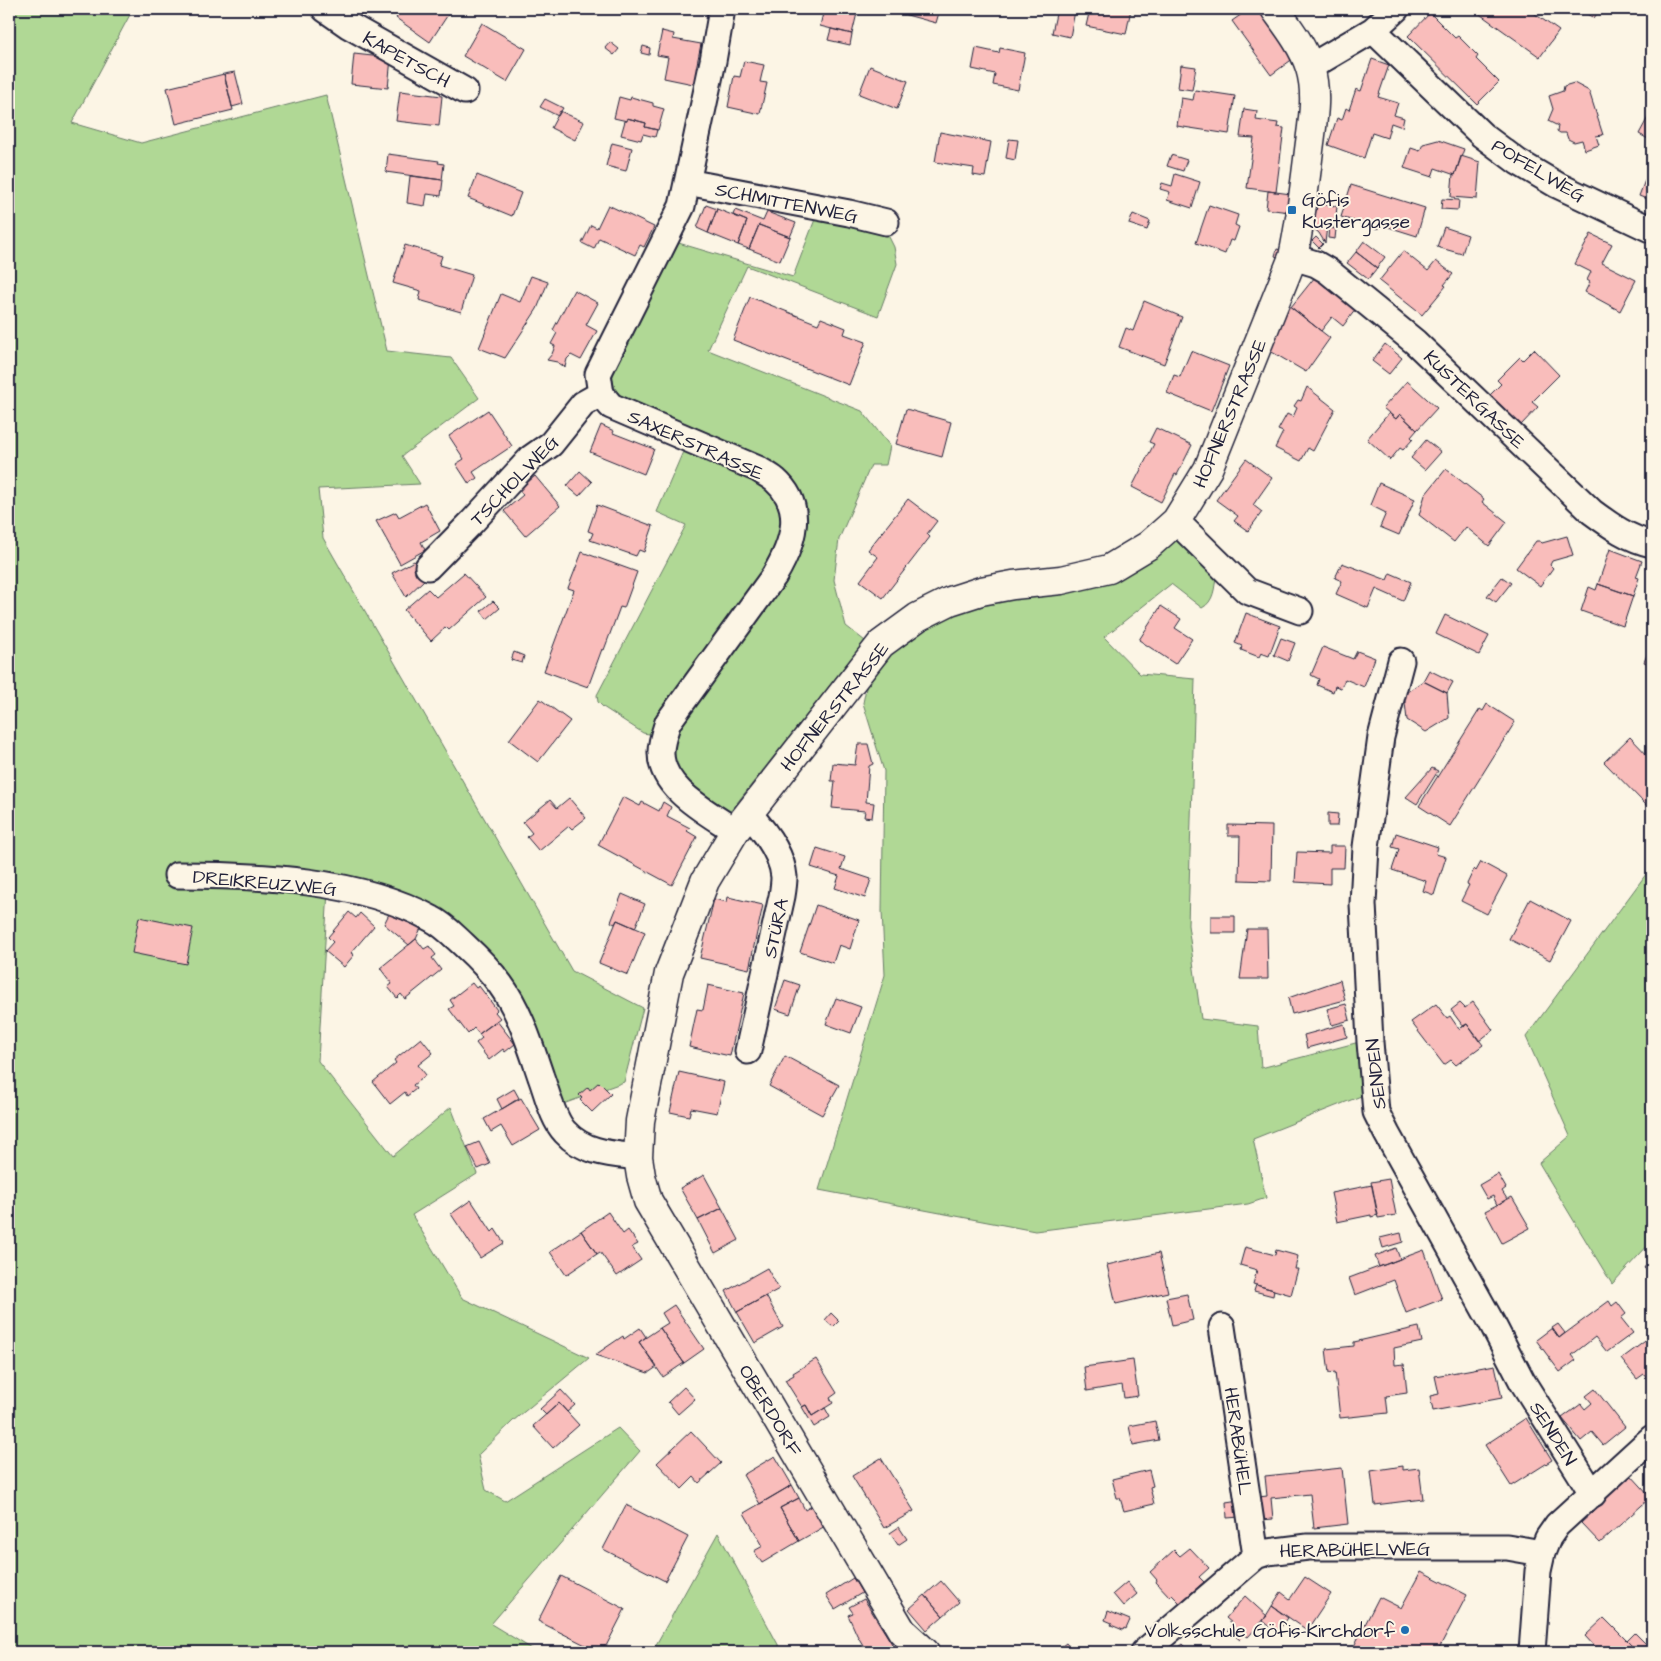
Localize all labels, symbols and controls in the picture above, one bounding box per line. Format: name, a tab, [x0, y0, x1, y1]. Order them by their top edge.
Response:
street label: KAPETSCH	[358, 25, 455, 95]
street label: POFELWEG	[1486, 133, 1590, 210]
street label: SCHMITTENWEG	[713, 176, 860, 231]
place label: Göfis Kustergasse	[1302, 187, 1410, 237]
marker: Göfis Kustergasse	[1286, 204, 1298, 216]
street label: HOFNERSTRASSE	[1187, 335, 1274, 492]
street label: KUSTERGASSE	[1417, 345, 1531, 456]
street label: SAXERSTRASSE	[623, 403, 768, 487]
street label: TSCHOLWEG	[465, 430, 565, 533]
street label: HOFNERSTRASSE	[774, 636, 896, 777]
street label: DREIKREUZWEG	[192, 864, 338, 903]
street label: STÜRA	[757, 896, 796, 961]
street label: SENDEN	[1359, 1037, 1394, 1110]
street label: OBERDORF	[732, 1360, 808, 1462]
street label: HERABÜHEL	[1217, 1386, 1258, 1497]
street label: SENDEN	[1523, 1397, 1583, 1471]
street label: HERABÜHELWEG	[1279, 1536, 1431, 1565]
place label: Volksschule Göfis-Kirchdorf	[1145, 1618, 1396, 1645]
marker: Volksschule Göfis-Kirchdorf	[1399, 1624, 1411, 1636]

